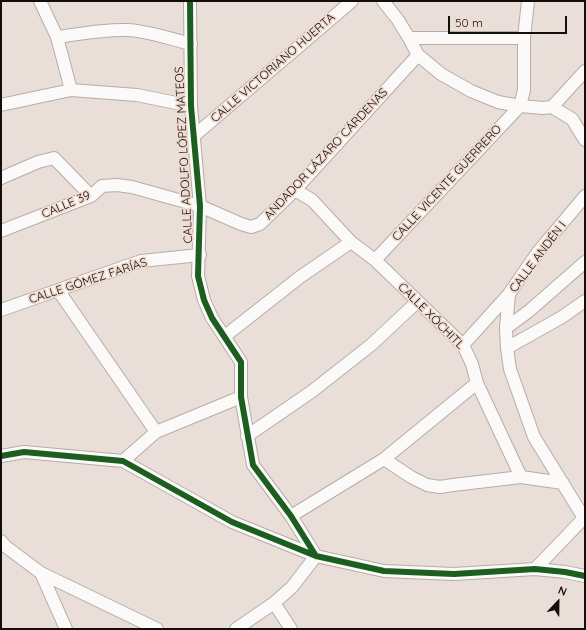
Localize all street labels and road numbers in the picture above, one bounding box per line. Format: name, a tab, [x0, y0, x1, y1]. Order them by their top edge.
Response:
street label: CALLE VICTORIANO HUERTA	[208, 10, 338, 126]
street label: CALLE ADOLFO LÓPEZ MATEOS	[172, 66, 196, 244]
street label: ANDADOR LÁZARO CÁRDENAS	[261, 85, 391, 223]
street label: CALLE VICENTE GUERRERO	[389, 122, 505, 244]
street label: CALLE 39	[40, 188, 92, 222]
street label: CALLE ANDÉN I	[507, 219, 569, 295]
street label: CALLE GÓMEZ FARÍAS	[27, 255, 149, 307]
street label: CALLE XÓCHITL	[395, 280, 467, 352]

